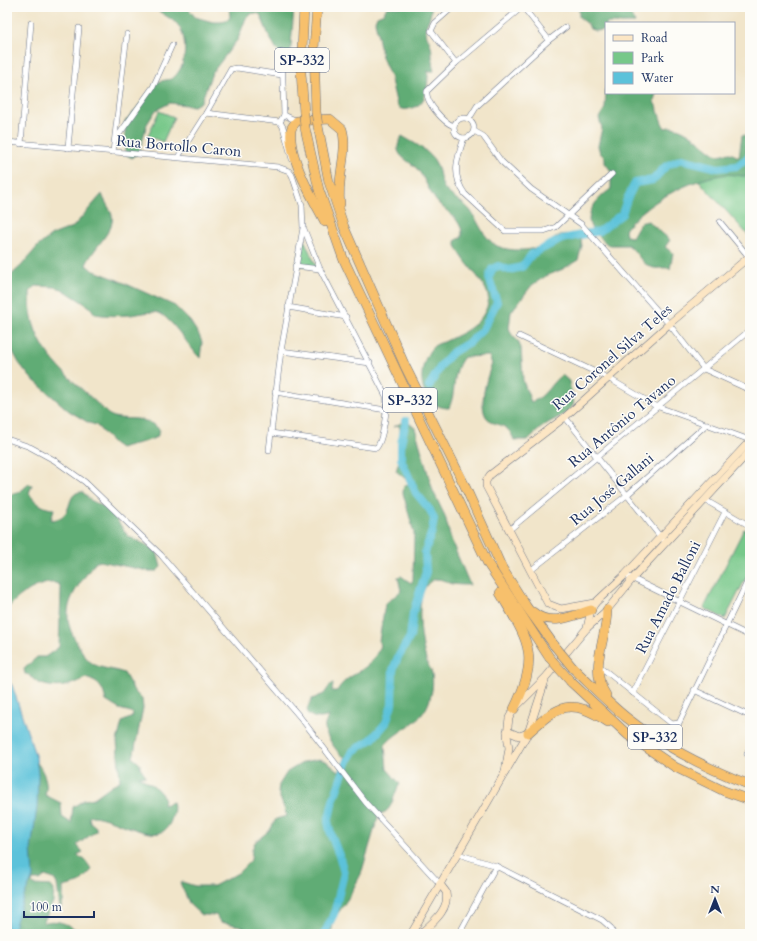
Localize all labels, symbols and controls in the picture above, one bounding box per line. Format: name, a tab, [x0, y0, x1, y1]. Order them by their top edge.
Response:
legend	[605, 22, 735, 94]
text: Road	[641, 30, 668, 46]
road number: SP-332	[275, 48, 329, 72]
text: Park	[641, 50, 665, 66]
text: Water	[640, 70, 674, 86]
street label: Rua Bortollo Caron	[116, 131, 243, 161]
street label: Rua Coronel Silva Teles	[548, 299, 676, 415]
street label: Rua Antônio Tavano	[564, 370, 680, 472]
road number: SP-332	[383, 388, 437, 412]
street label: Rua José Gallani	[566, 448, 658, 530]
street label: Rua Amado Balloni	[631, 537, 705, 657]
road number: SP-332	[628, 725, 682, 749]
north arrow	[695, 879, 735, 919]
text: N	[710, 882, 720, 897]
scale bar	[24, 893, 94, 919]
text: 100 m	[30, 899, 63, 915]

